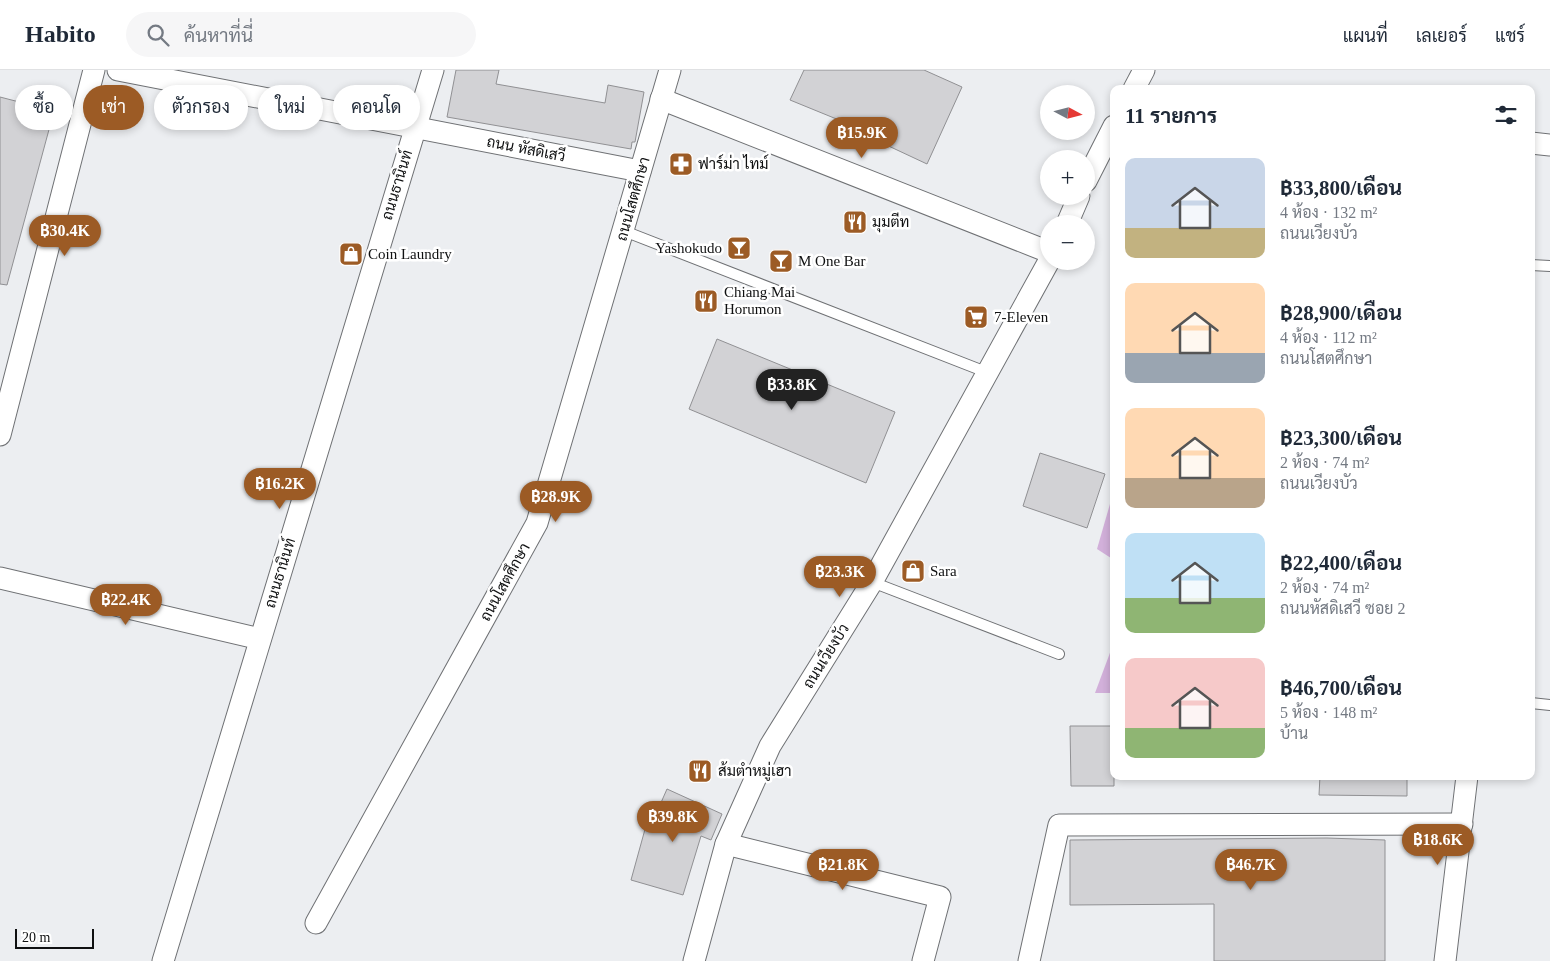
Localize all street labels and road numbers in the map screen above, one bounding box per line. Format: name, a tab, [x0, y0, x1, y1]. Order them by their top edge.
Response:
street label: ถนน หัสดิเสวี	[485, 132, 567, 164]
street label: ถนนธานินท์	[377, 148, 415, 222]
street label: ถนนโสตศึกษา	[611, 155, 653, 243]
street label: ถนนธานินท์	[260, 536, 298, 610]
street label: ถนนโสตศึกษา	[475, 539, 533, 624]
street label: ถนนเวียงบัว	[798, 620, 852, 691]

